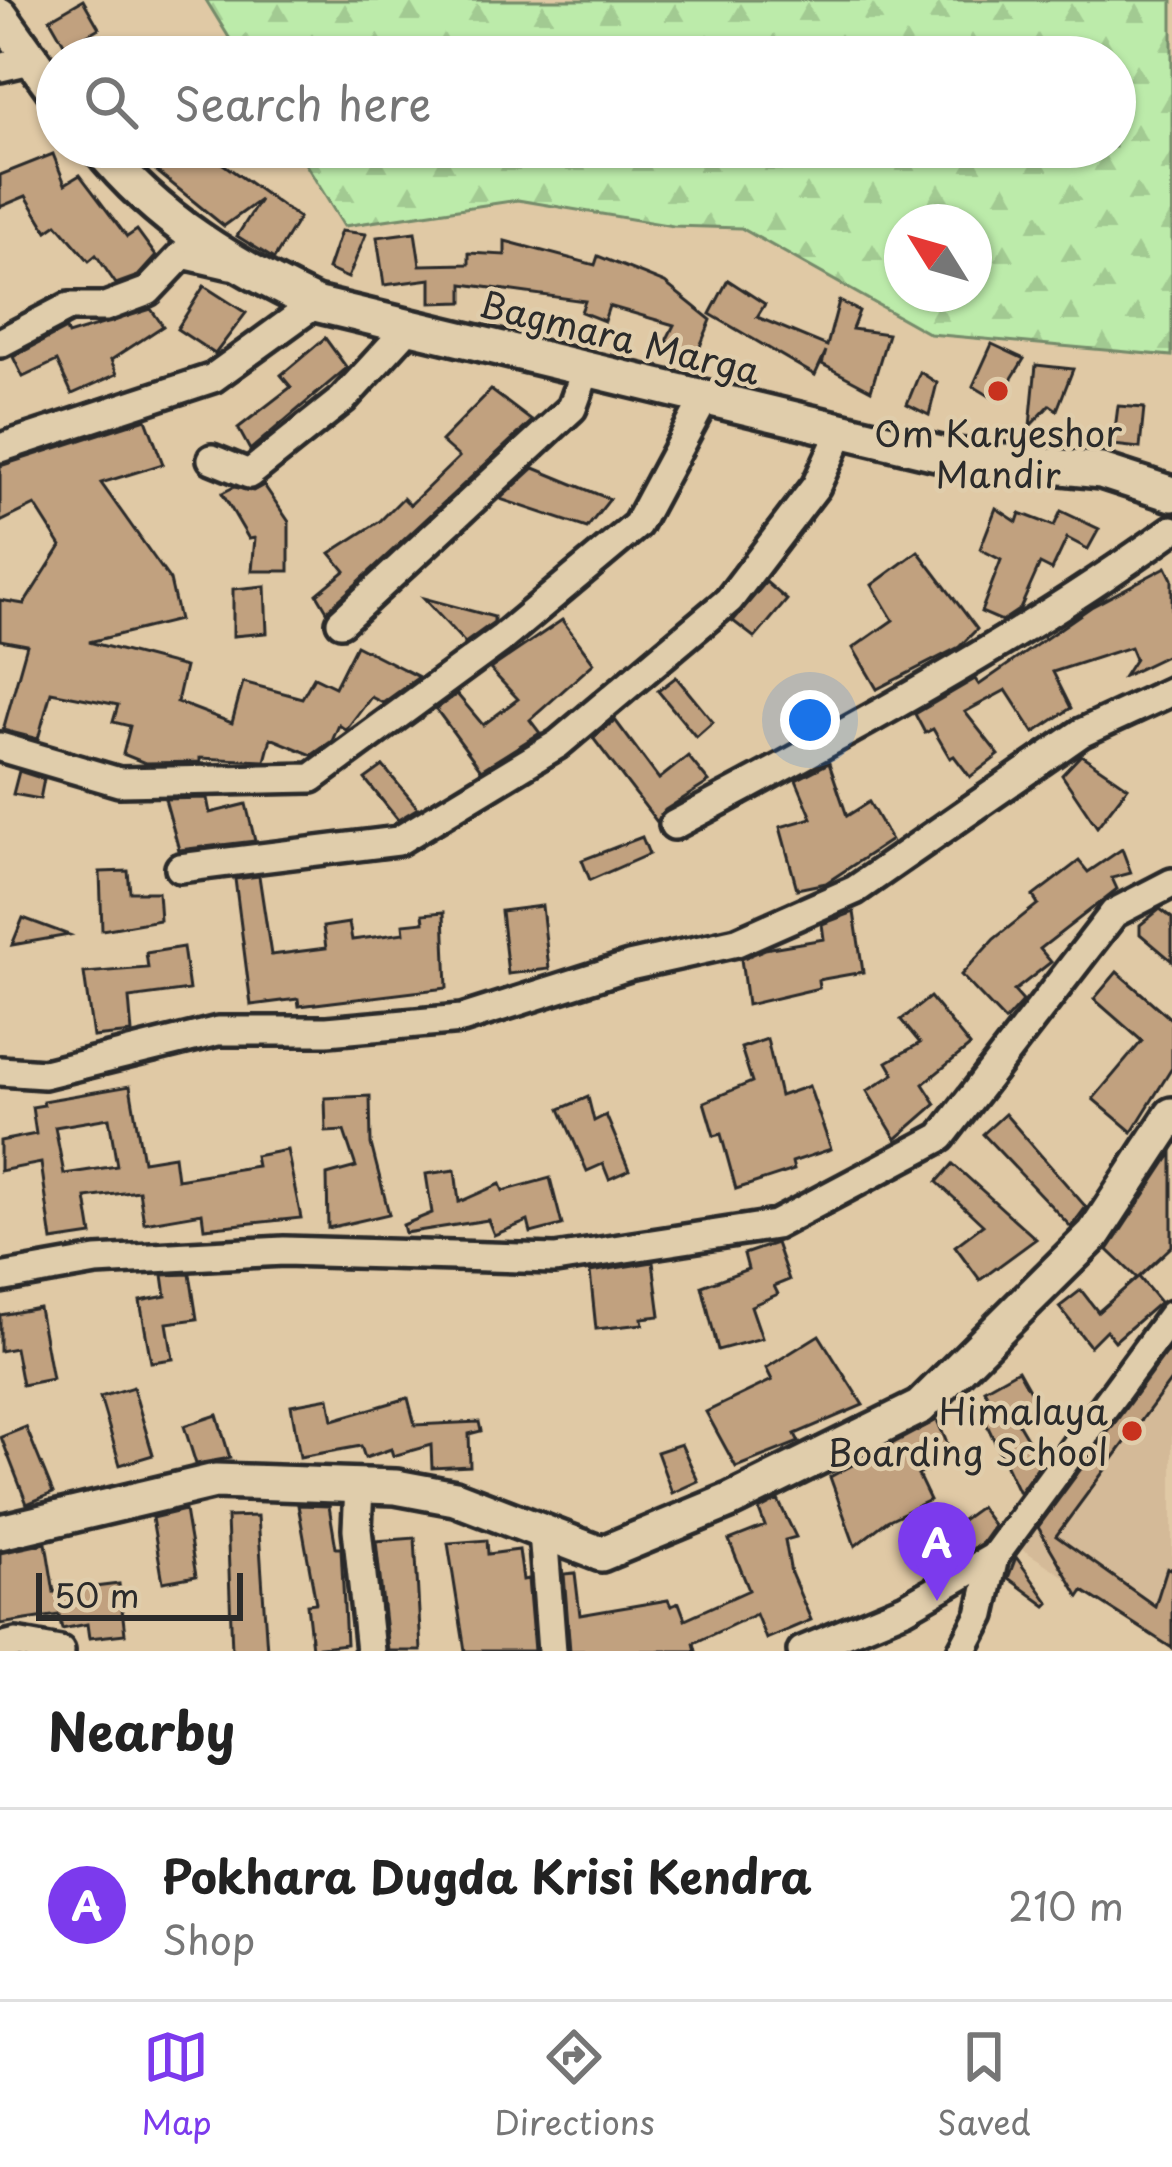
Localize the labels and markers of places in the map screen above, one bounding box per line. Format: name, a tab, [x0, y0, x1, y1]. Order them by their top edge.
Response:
marker: Om Karyeshor Mandir	[985, 378, 1011, 404]
place label: Om Karyeshor Mandir	[874, 405, 1122, 500]
place label: Himalaya Boarding School	[827, 1383, 1108, 1478]
marker: Himalaya Boarding School	[1119, 1418, 1145, 1444]
pin: A	[898, 1502, 976, 1601]

